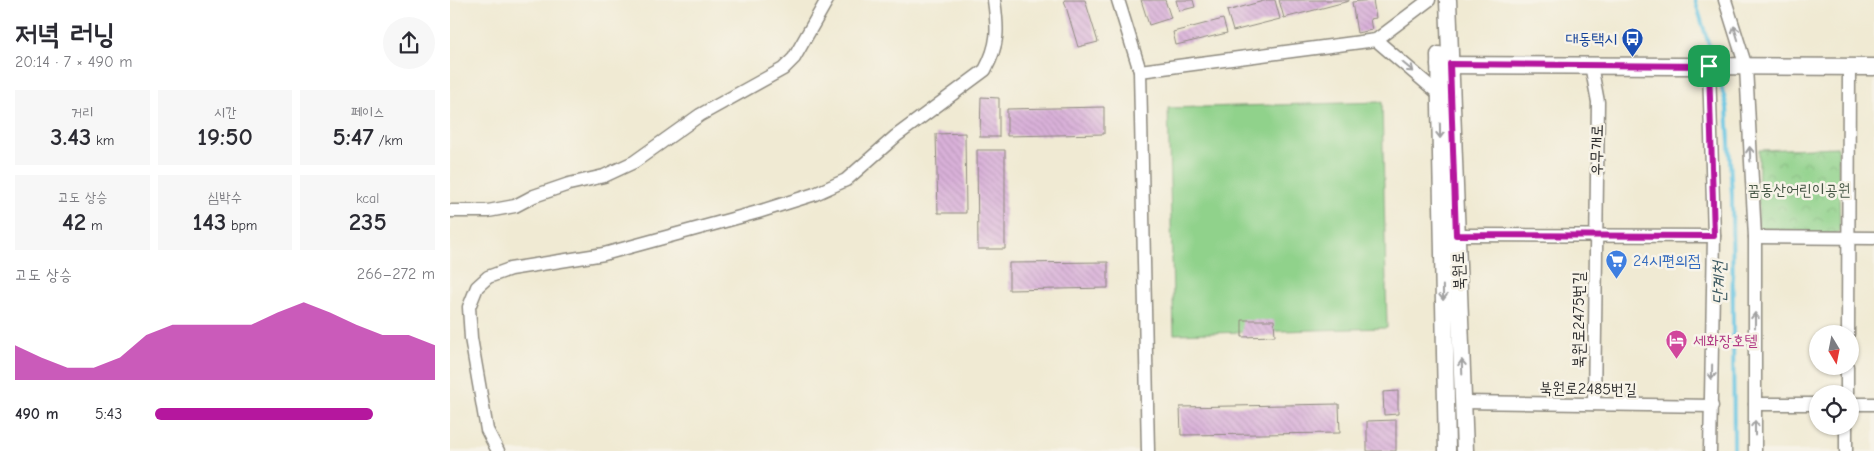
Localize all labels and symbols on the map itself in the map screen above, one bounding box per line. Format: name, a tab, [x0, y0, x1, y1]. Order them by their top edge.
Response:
bus stop icon: 대동택시	[1621, 26, 1645, 57]
one-way arrow	[1730, 26, 1740, 42]
place label: 대동택시	[1566, 30, 1617, 48]
pin	[1688, 45, 1730, 87]
one-way arrow	[1401, 62, 1414, 73]
one-way arrow	[1435, 122, 1445, 139]
street label: 우무개로	[1588, 124, 1606, 176]
one-way arrow	[1746, 146, 1755, 162]
park label: 꿈동산어린이공원	[1748, 181, 1851, 199]
supermarket icon: 24시편의점	[1605, 248, 1629, 279]
street label: 북원로	[1449, 251, 1469, 291]
place label: 24시편의점	[1633, 252, 1701, 270]
water label: 단계천	[1709, 260, 1730, 305]
street label: 북원로2475번길	[1570, 272, 1588, 368]
one-way arrow	[1438, 285, 1448, 301]
one-way arrow	[1750, 313, 1760, 329]
north arrow	[1809, 325, 1859, 375]
hotel icon: 세화장호텔	[1665, 328, 1689, 359]
place label: 세화장호텔	[1693, 332, 1758, 350]
one-way arrow	[1457, 360, 1466, 376]
one-way arrow	[1707, 364, 1717, 380]
street label: 북원로2485번길	[1539, 379, 1637, 399]
one-way arrow	[1750, 420, 1760, 436]

